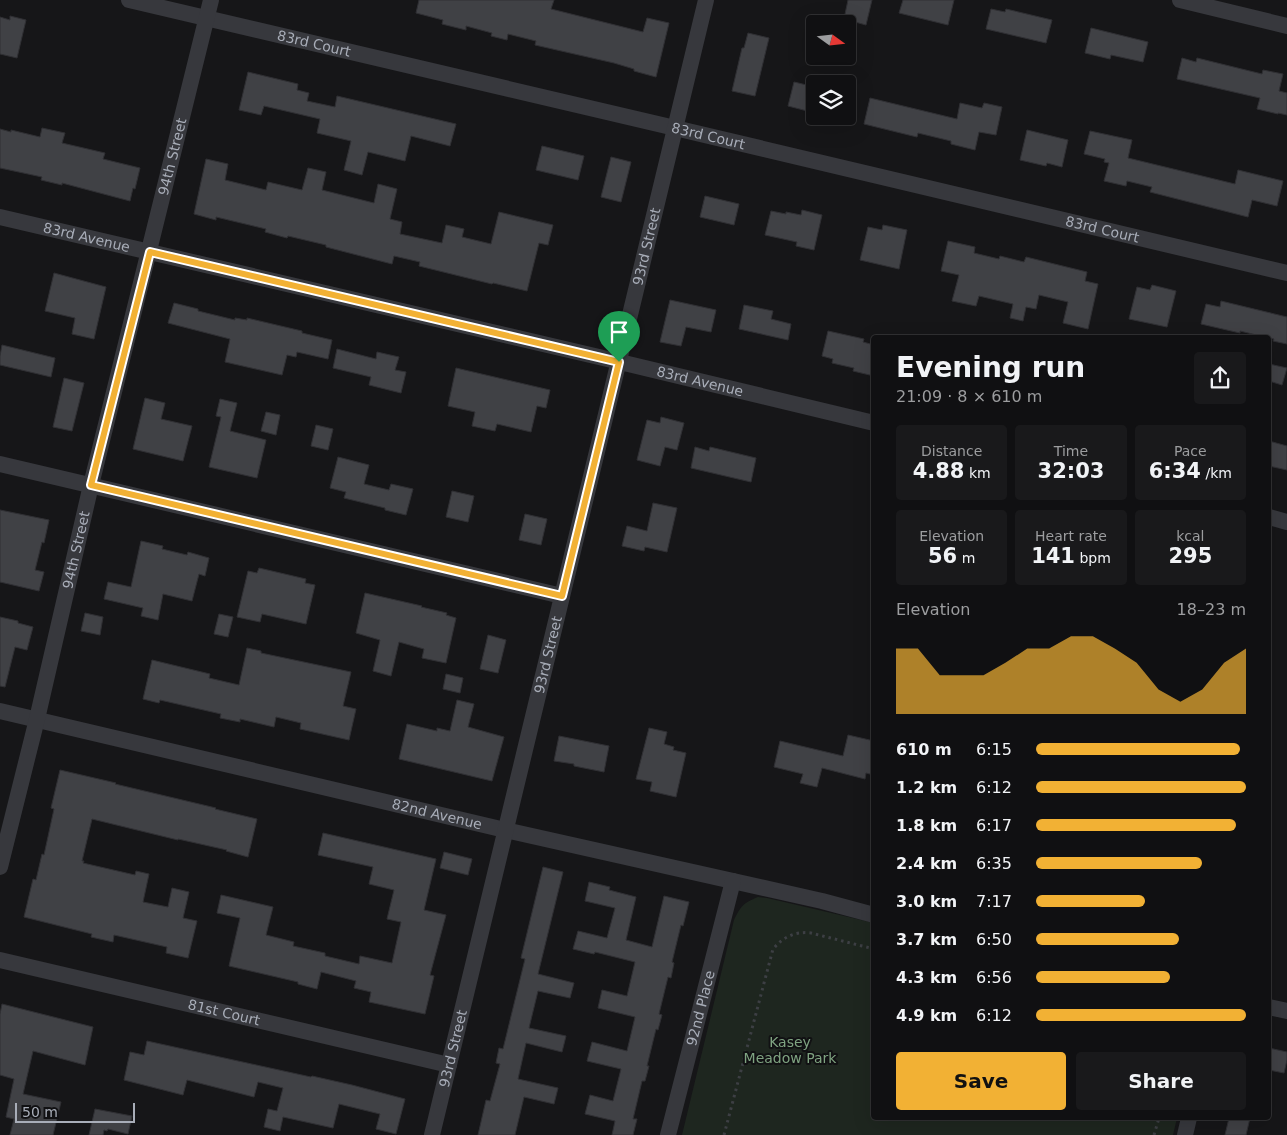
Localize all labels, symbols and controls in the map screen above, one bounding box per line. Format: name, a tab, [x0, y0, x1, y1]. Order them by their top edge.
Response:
north arrow	[806, 15, 856, 65]
map controls	[806, 15, 856, 125]
street label: 83rd Court	[276, 27, 353, 60]
button: layers	[806, 75, 856, 125]
street label: 94th Street	[155, 116, 190, 197]
street label: 83rd Court	[670, 119, 747, 152]
street label: 93rd Street	[629, 206, 664, 287]
street label: 83rd Court	[1064, 213, 1141, 246]
street label: 83rd Avenue	[42, 219, 132, 255]
pin	[598, 311, 640, 362]
icon: arrive	[605, 318, 633, 346]
text: Evening run	[896, 351, 1085, 384]
button: share	[1194, 352, 1246, 404]
street label: 83rd Avenue	[655, 363, 745, 399]
text: 21:09 · 8 × 610 m	[896, 387, 1042, 406]
text: Distance	[921, 443, 982, 459]
text: Time	[1054, 443, 1088, 459]
text: Pace	[1174, 443, 1207, 459]
text: 4.88	[913, 459, 964, 483]
text: 32:03	[1038, 459, 1104, 483]
text: 6:34	[1149, 459, 1201, 483]
text: km	[964, 465, 991, 481]
text: /km	[1201, 465, 1232, 481]
street label: 94th Street	[59, 509, 93, 590]
text: Elevation	[919, 528, 984, 544]
text: Heart rate	[1035, 528, 1107, 544]
text: kcal	[1176, 528, 1204, 544]
text: 56	[928, 544, 957, 568]
text: 141	[1031, 544, 1075, 568]
text: 295	[1168, 544, 1212, 568]
text: m	[957, 550, 975, 566]
text: bpm	[1075, 550, 1111, 566]
text: Elevation	[896, 600, 970, 619]
text: 18–23 m	[1177, 600, 1246, 619]
street label: 93rd Street	[531, 614, 565, 695]
text: 610 m	[896, 740, 952, 759]
text: 6:15	[976, 740, 1012, 759]
text: 1.2 km	[896, 778, 957, 797]
text: 6:12	[976, 778, 1012, 797]
street label: 82nd Avenue	[390, 796, 484, 832]
text: 1.8 km	[896, 816, 957, 835]
text: 6:17	[976, 816, 1012, 835]
text: 2.4 km	[896, 854, 957, 873]
text: 6:35	[976, 854, 1012, 873]
text: 3.0 km	[896, 892, 957, 911]
text: 7:17	[976, 892, 1012, 911]
text: 3.7 km	[896, 930, 957, 949]
text: 6:50	[976, 930, 1012, 949]
text: 4.3 km	[896, 968, 957, 987]
text: 6:56	[976, 968, 1012, 987]
street label: 92nd Place	[683, 969, 718, 1048]
street label: 81st Court	[186, 996, 262, 1029]
text: 4.9 km	[896, 1006, 957, 1025]
text: 6:12	[976, 1006, 1012, 1025]
street label: 93rd Street	[436, 1008, 470, 1089]
park label: Kasey Meadow Park	[744, 1034, 837, 1066]
button: Save	[896, 1052, 1066, 1110]
button: Share	[1076, 1052, 1246, 1110]
scale bar	[15, 1100, 135, 1123]
text: 50 m	[22, 1104, 58, 1120]

